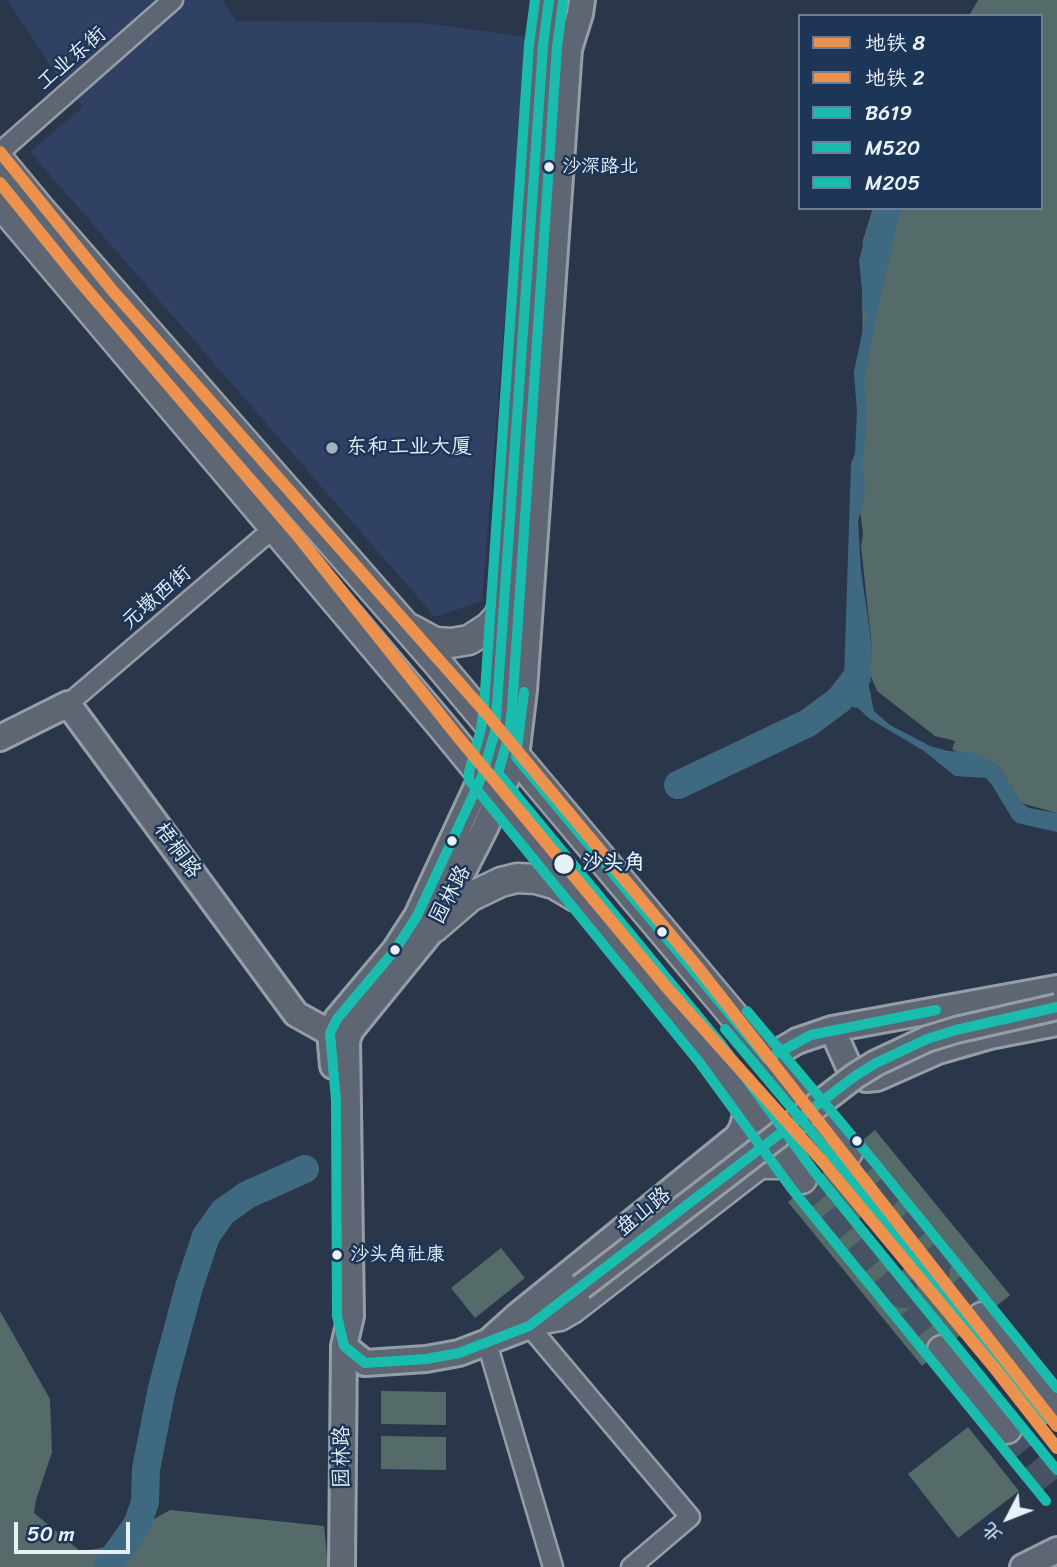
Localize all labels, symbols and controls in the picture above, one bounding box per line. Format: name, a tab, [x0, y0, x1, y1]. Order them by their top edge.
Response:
legend	[798, 14, 1043, 210]
street label: 工业东街	[32, 22, 112, 96]
text: 地铁 8	[865, 24, 925, 62]
text: 地铁 2	[865, 59, 925, 97]
text: B619	[865, 94, 912, 132]
text: M520	[865, 129, 920, 167]
place label: 沙深路北	[562, 156, 638, 178]
marker: 沙深路北	[542, 160, 556, 174]
text: M205	[865, 164, 920, 202]
place label: 东和工业大厦	[346, 435, 472, 461]
marker: 东和工业大厦	[324, 440, 340, 456]
street label: 元墩西街	[117, 561, 197, 635]
street label: 梧桐路	[148, 818, 206, 884]
unlabelled marker	[445, 834, 459, 848]
place label: 沙头角	[582, 851, 645, 877]
marker: 沙头角	[552, 852, 576, 876]
street label: 园林路	[425, 861, 477, 929]
unlabelled marker	[655, 925, 669, 939]
unlabelled marker	[388, 943, 402, 957]
unlabelled marker	[850, 1134, 864, 1148]
street label: 盘山路	[612, 1182, 676, 1242]
place label: 沙头角社康	[350, 1244, 445, 1266]
marker: 沙头角社康	[330, 1248, 344, 1262]
street label: 园林路	[330, 1426, 356, 1488]
north arrow	[973, 1483, 1043, 1553]
scale bar	[18, 1508, 133, 1552]
text: 北	[973, 1514, 1011, 1550]
text: 50 m	[27, 1515, 75, 1553]

